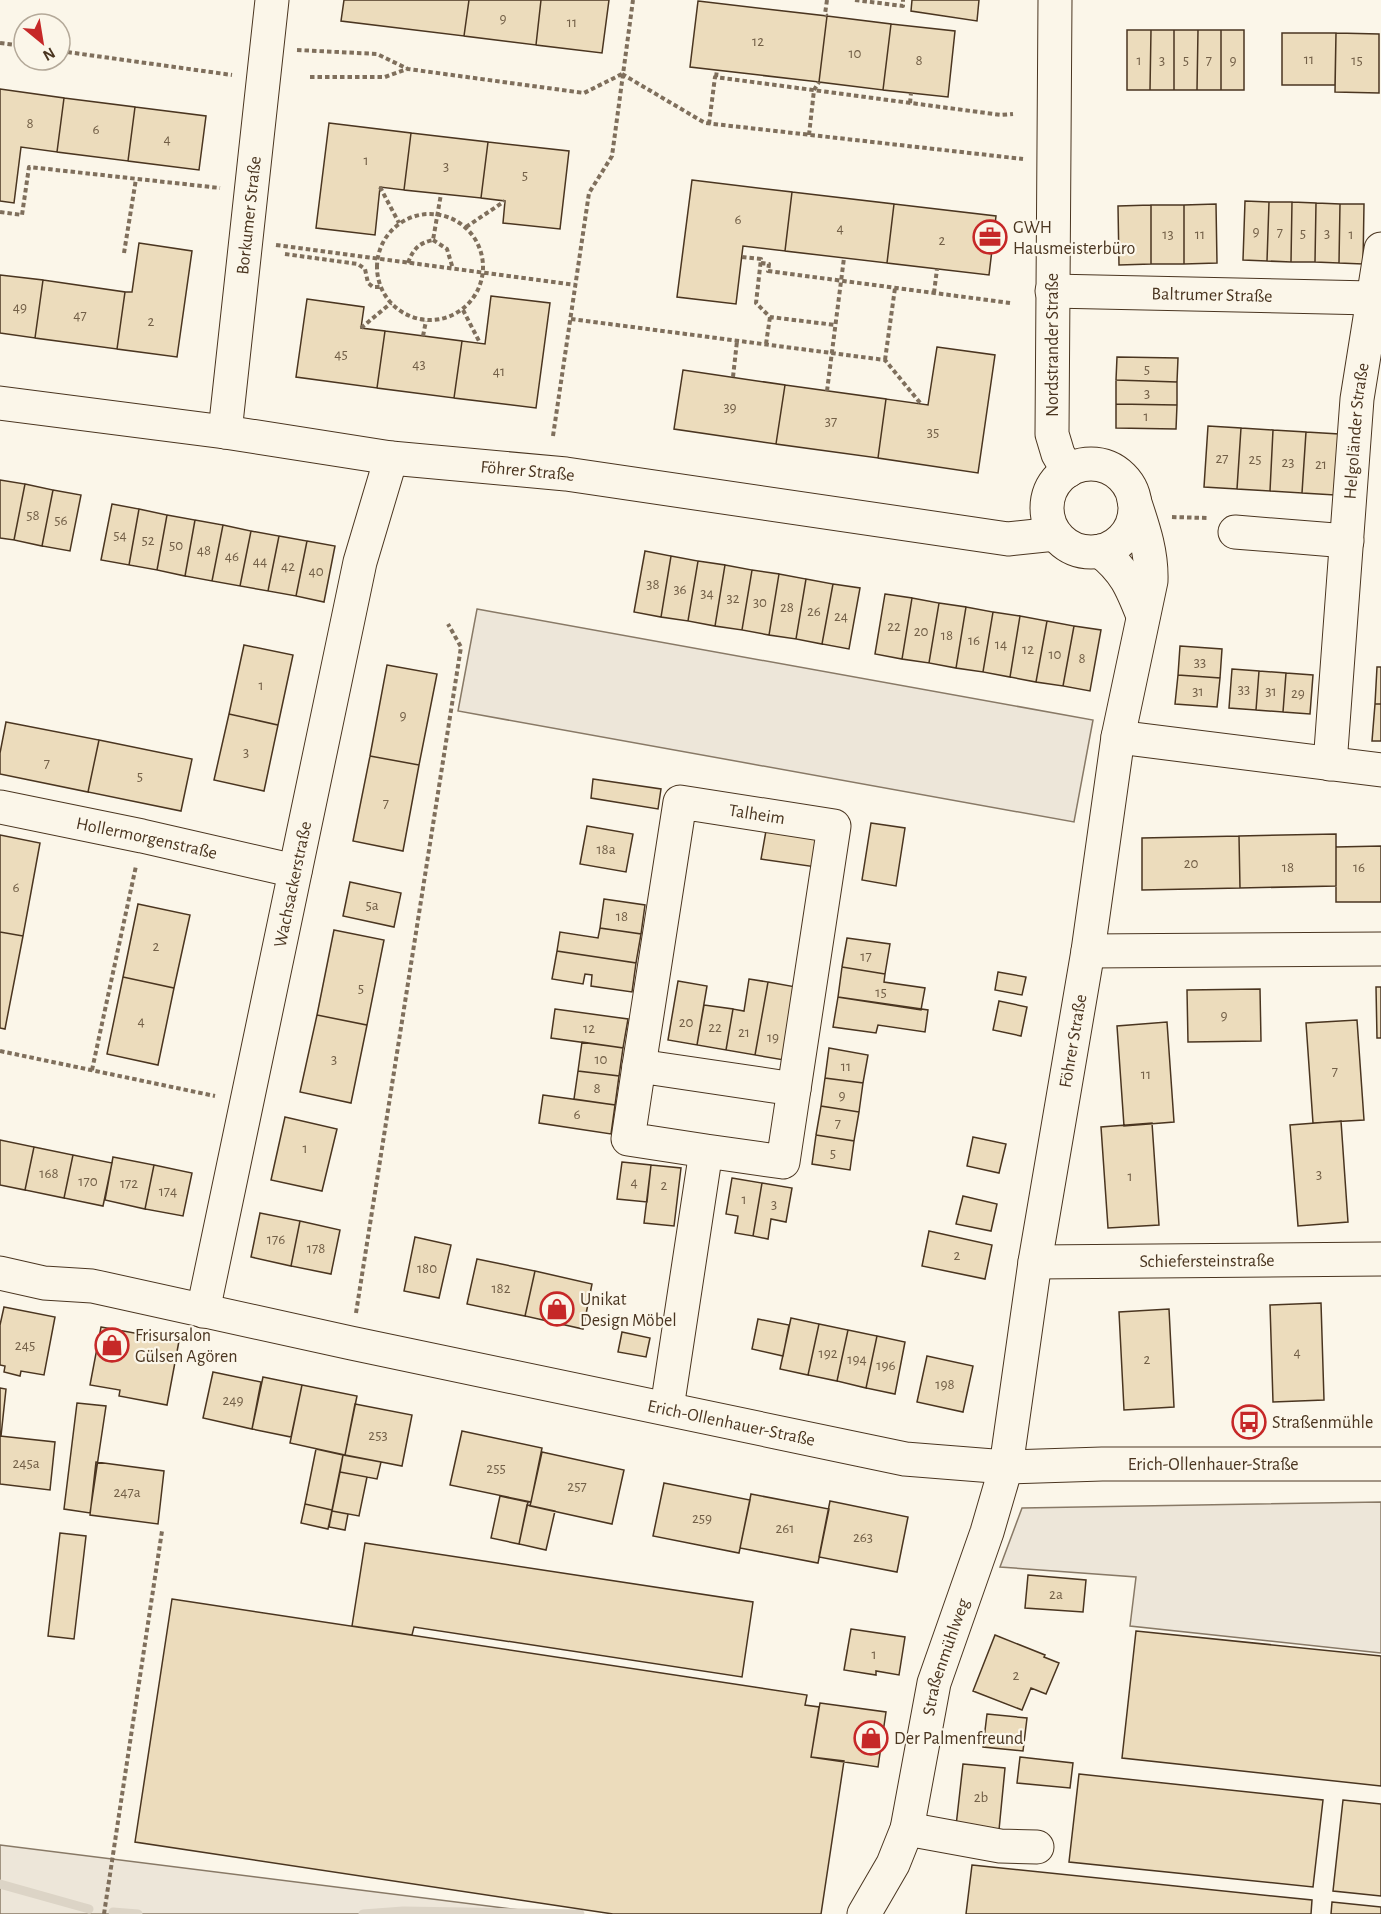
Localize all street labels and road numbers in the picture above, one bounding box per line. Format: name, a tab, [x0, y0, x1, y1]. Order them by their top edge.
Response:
street label: Borkumer Straße	[234, 155, 265, 276]
street label: Nordstrander Straße	[1044, 273, 1062, 417]
street label: Baltrumer Straße	[1151, 285, 1273, 306]
street label: Helgoländer Straße	[1342, 362, 1373, 500]
street label: Föhrer Straße	[480, 458, 576, 485]
street label: Talheim	[727, 802, 786, 828]
street label: Hollermorgenstraße	[75, 815, 219, 863]
street label: Wachsackerstraße	[271, 820, 315, 949]
street label: Föhrer Straße	[1057, 993, 1090, 1089]
street label: Schiefersteinstraße	[1139, 1252, 1275, 1271]
street label: Erich-Ollenhauer-Straße	[646, 1397, 817, 1450]
street label: Erich-Ollenhauer-Straße	[1128, 1456, 1299, 1474]
street label: Straßenmühlweg	[920, 1596, 973, 1717]

